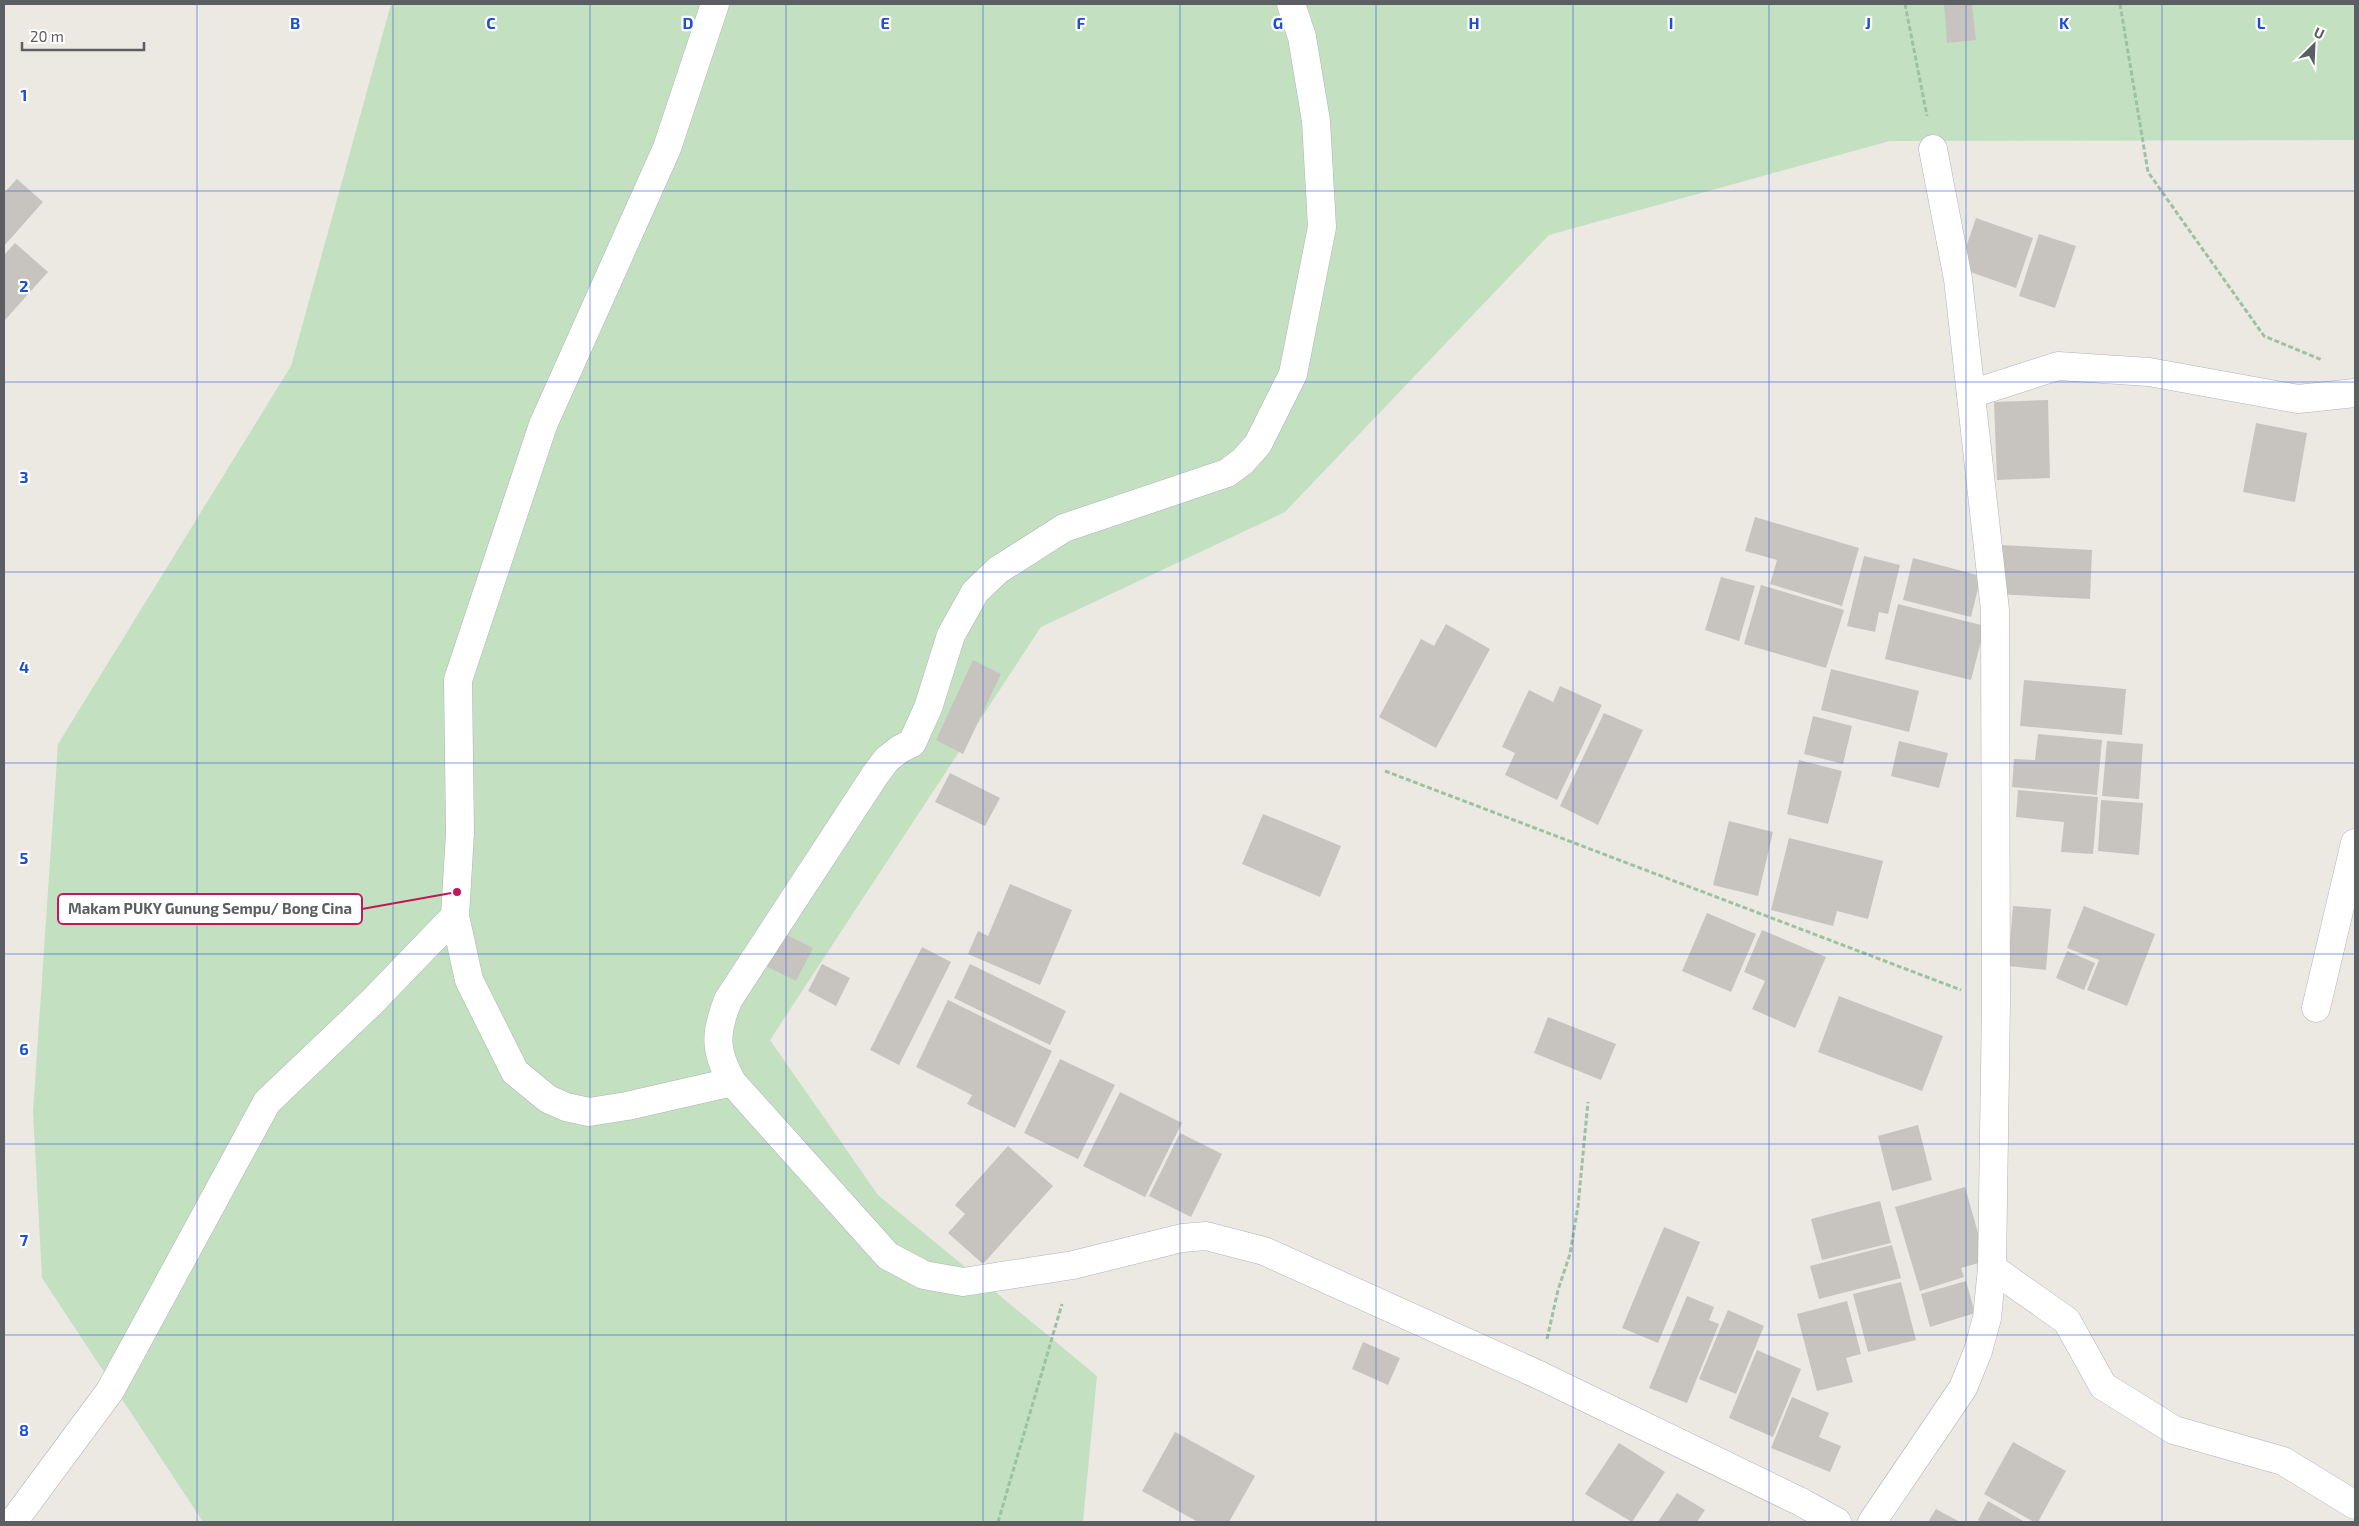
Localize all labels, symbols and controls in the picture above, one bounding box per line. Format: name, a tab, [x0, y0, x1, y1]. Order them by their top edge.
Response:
text: B	[290, 13, 300, 32]
text: C	[486, 13, 496, 32]
text: D	[683, 13, 694, 32]
text: E	[880, 13, 890, 32]
text: F	[1077, 13, 1086, 32]
text: G	[1273, 13, 1283, 32]
text: H	[1468, 13, 1480, 32]
text: I	[1669, 13, 1673, 32]
text: J	[1865, 13, 1871, 32]
text: K	[2059, 13, 2070, 32]
text: L	[2257, 13, 2266, 32]
scale bar	[22, 20, 145, 52]
north arrow	[2289, 20, 2339, 70]
text: U	[2312, 23, 2327, 42]
text: 20 m	[30, 27, 64, 45]
text: 1	[21, 85, 27, 104]
text: 2	[19, 276, 29, 295]
text: 3	[19, 467, 29, 486]
text: 4	[19, 657, 29, 676]
text: 5	[20, 848, 29, 867]
callout: Makam PUKY Gunung Sempu/ Bong Cina	[58, 894, 362, 924]
text: Makam PUKY Gunung Sempu/ Bong Cina	[68, 899, 352, 917]
text: 6	[19, 1039, 29, 1058]
text: 7	[20, 1230, 29, 1249]
text: 8	[19, 1420, 29, 1439]

